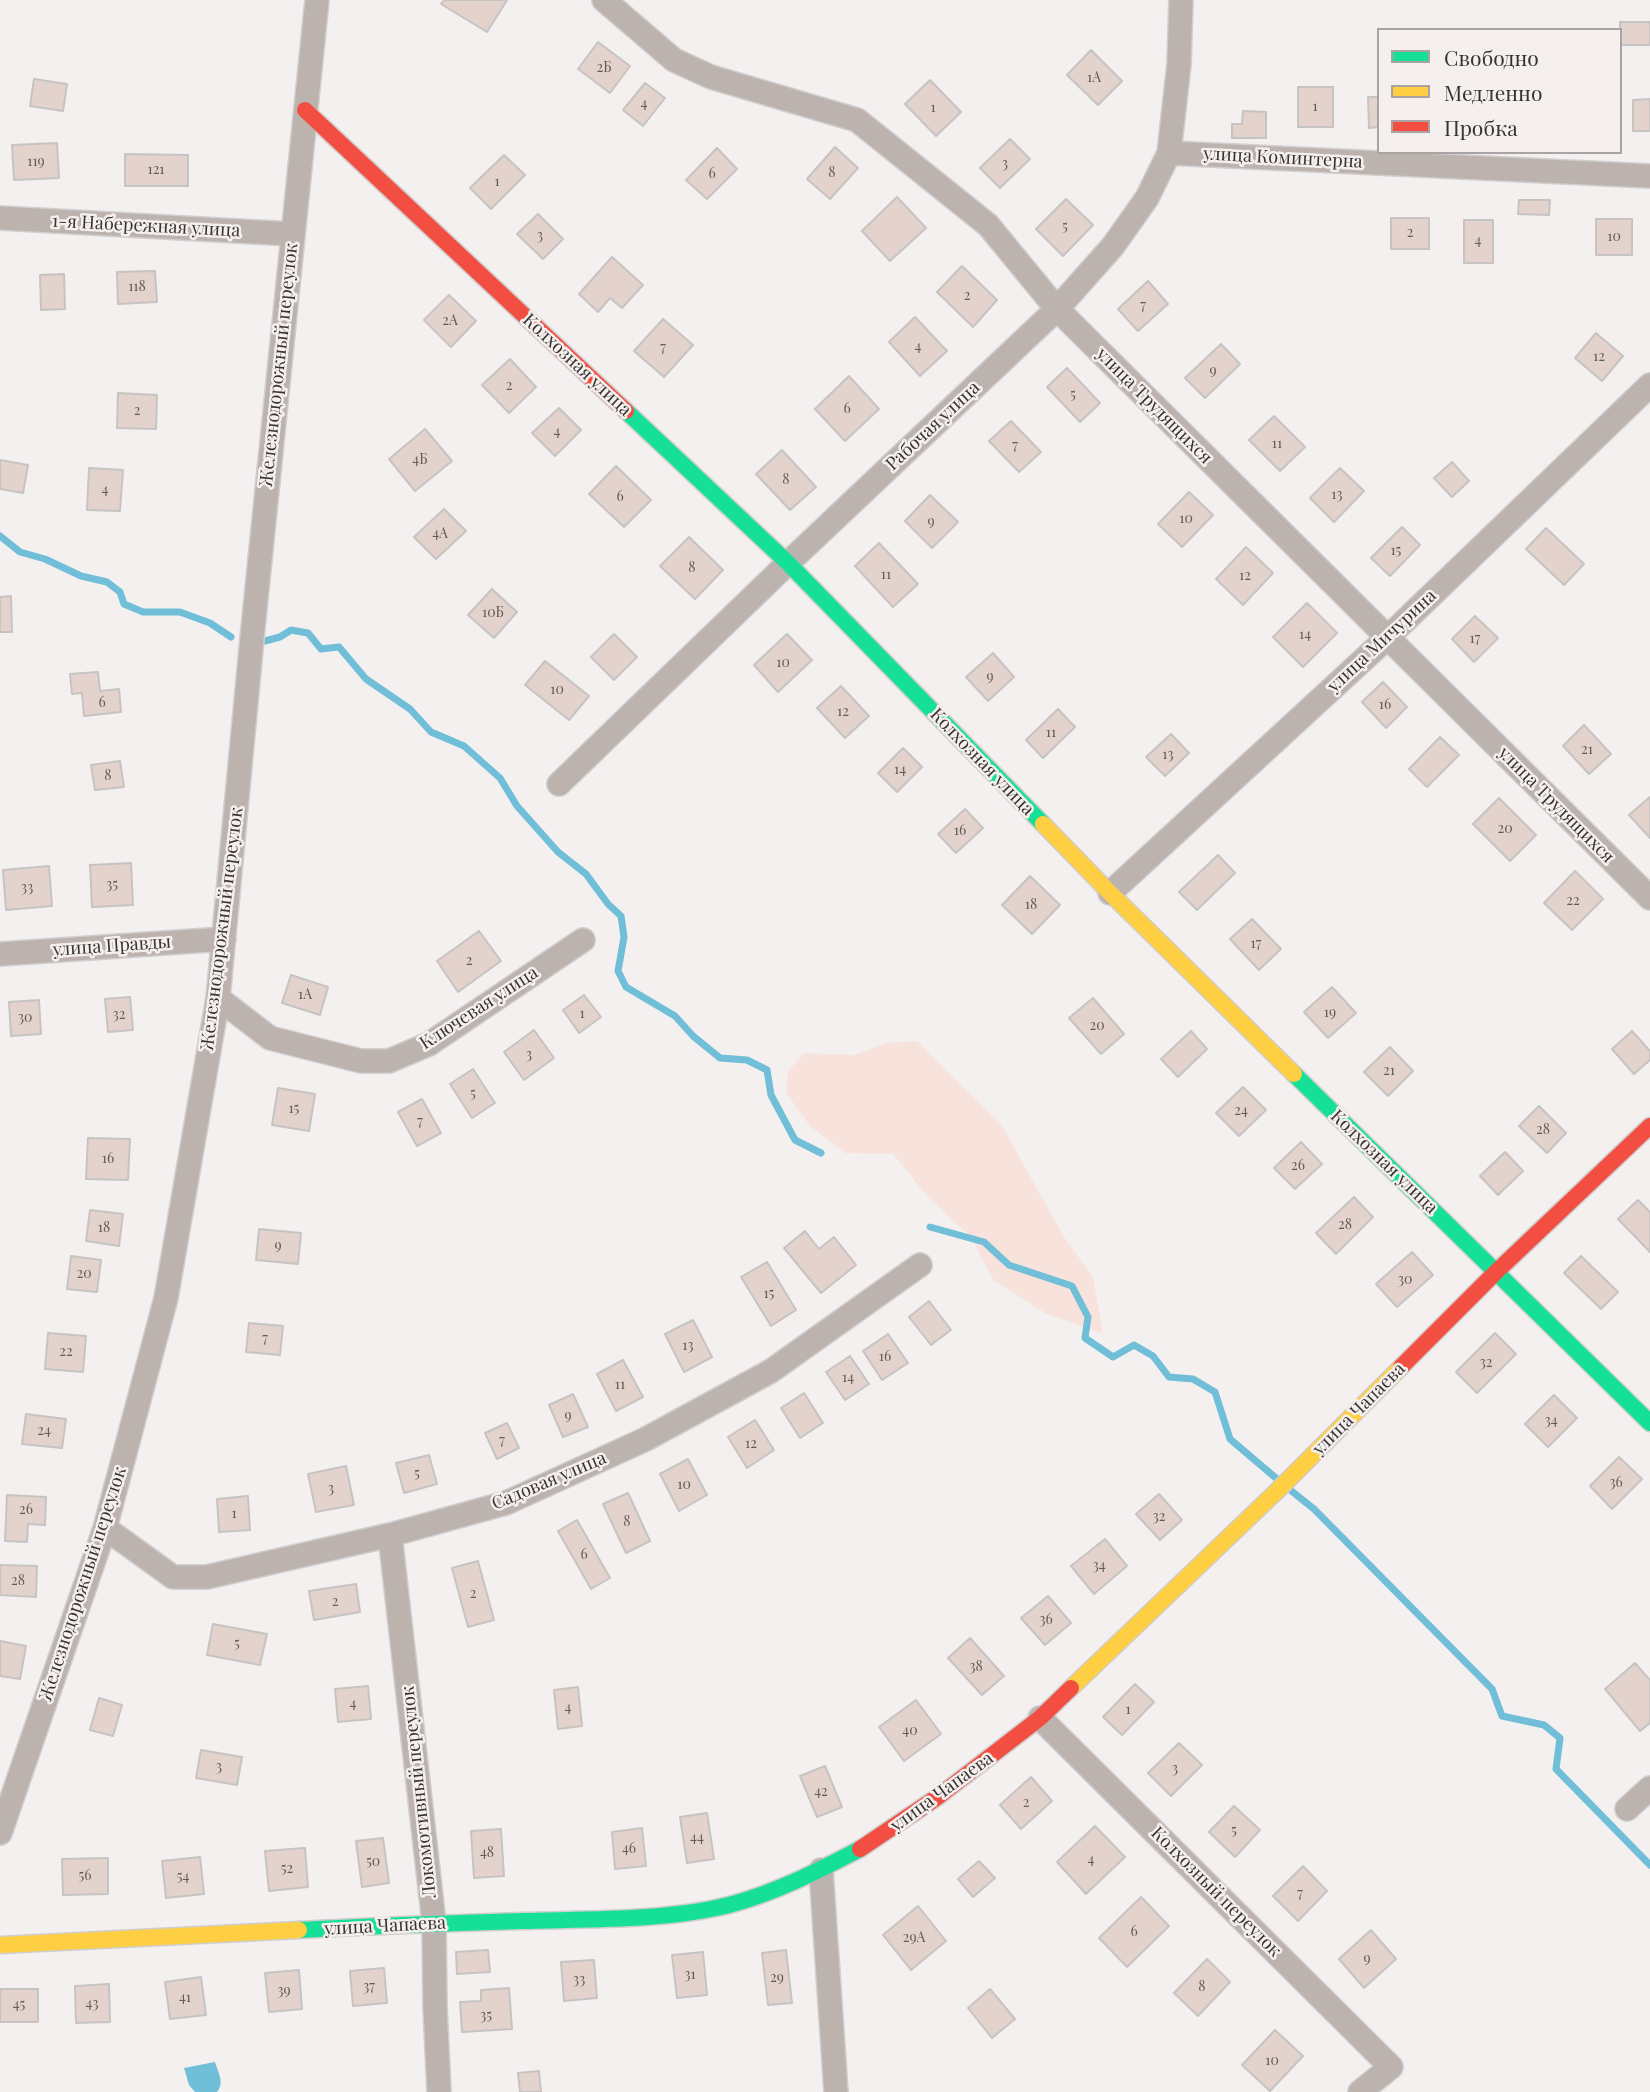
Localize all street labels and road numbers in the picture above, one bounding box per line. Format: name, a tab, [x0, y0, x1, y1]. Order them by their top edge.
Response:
street label: улица Коминтерна	[1203, 143, 1363, 173]
street label: 1-я Набережная улица	[51, 210, 241, 242]
street label: Железнодорожный переулок	[255, 242, 303, 488]
street label: Колхозная улица	[518, 309, 636, 421]
street label: улица Трудящихся	[1091, 343, 1217, 469]
street label: Рабочая улица	[882, 377, 984, 475]
street label: улица Мичурина	[1323, 585, 1441, 697]
street label: Колхозная улица	[925, 704, 1039, 820]
street label: улица Трудящихся	[1493, 742, 1619, 868]
street label: Железнодорожный переулок	[196, 806, 248, 1052]
street label: улица Правды	[52, 931, 172, 961]
street label: Ключевая улица	[416, 962, 542, 1054]
street label: Колхозная улица	[1326, 1105, 1442, 1219]
street label: улица Чапаева	[1308, 1358, 1410, 1460]
street label: Садовая улица	[489, 1447, 609, 1515]
street label: Железнодорожный переулок	[35, 1464, 131, 1704]
street label: Локомотивный переулок	[397, 1685, 441, 1899]
street label: улица Чапаева	[886, 1747, 998, 1837]
street label: Колхозный переулок	[1146, 1822, 1286, 1962]
street label: улица Чапаева	[324, 1912, 446, 1940]

